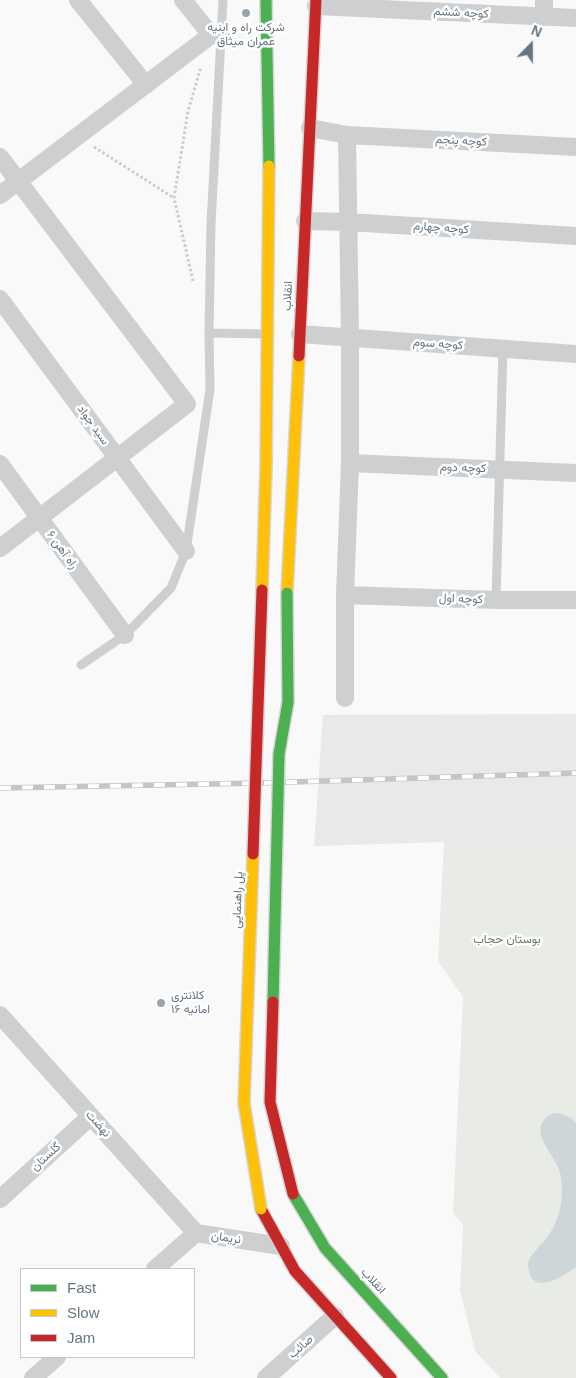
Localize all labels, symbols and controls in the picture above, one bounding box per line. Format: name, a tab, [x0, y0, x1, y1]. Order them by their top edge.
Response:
street label: کوچه ششم	[433, 4, 489, 22]
marker: شرکت راه و ابنیه عمران میثاق	[240, 7, 252, 19]
north arrow	[506, 20, 556, 70]
place label: شرکت راه و ابنیه عمران میثاق	[207, 21, 285, 49]
text: N	[529, 22, 544, 40]
street label: کوچه پنجم	[435, 132, 487, 150]
street label: کوچه چهارم	[413, 219, 469, 237]
street label: انقلاب	[280, 281, 296, 311]
street label: کوچه سوم	[412, 335, 464, 353]
street label: سید جواد	[74, 402, 112, 448]
street label: کوچه دوم	[440, 460, 486, 476]
street label: راه آهن ۶	[43, 528, 81, 572]
street label: کوچه اول	[439, 591, 483, 607]
street label: پل راهنمایی	[230, 871, 246, 929]
park label: بوستان حجاب	[473, 933, 541, 947]
place label: کلانتری ۱۶ امانیه	[171, 989, 210, 1017]
marker: کلانتری ۱۶ امانیه	[155, 997, 167, 1009]
street label: نهضت	[82, 1108, 114, 1140]
street label: گلستان	[28, 1140, 64, 1174]
street label: نریمان	[210, 1229, 242, 1247]
street label: انقلاب	[358, 1265, 388, 1297]
legend	[20, 1268, 195, 1358]
text: Fast	[67, 1279, 96, 1296]
text: Slow	[67, 1304, 100, 1321]
text: Jam	[67, 1329, 95, 1346]
street label: صائب	[286, 1332, 316, 1362]

